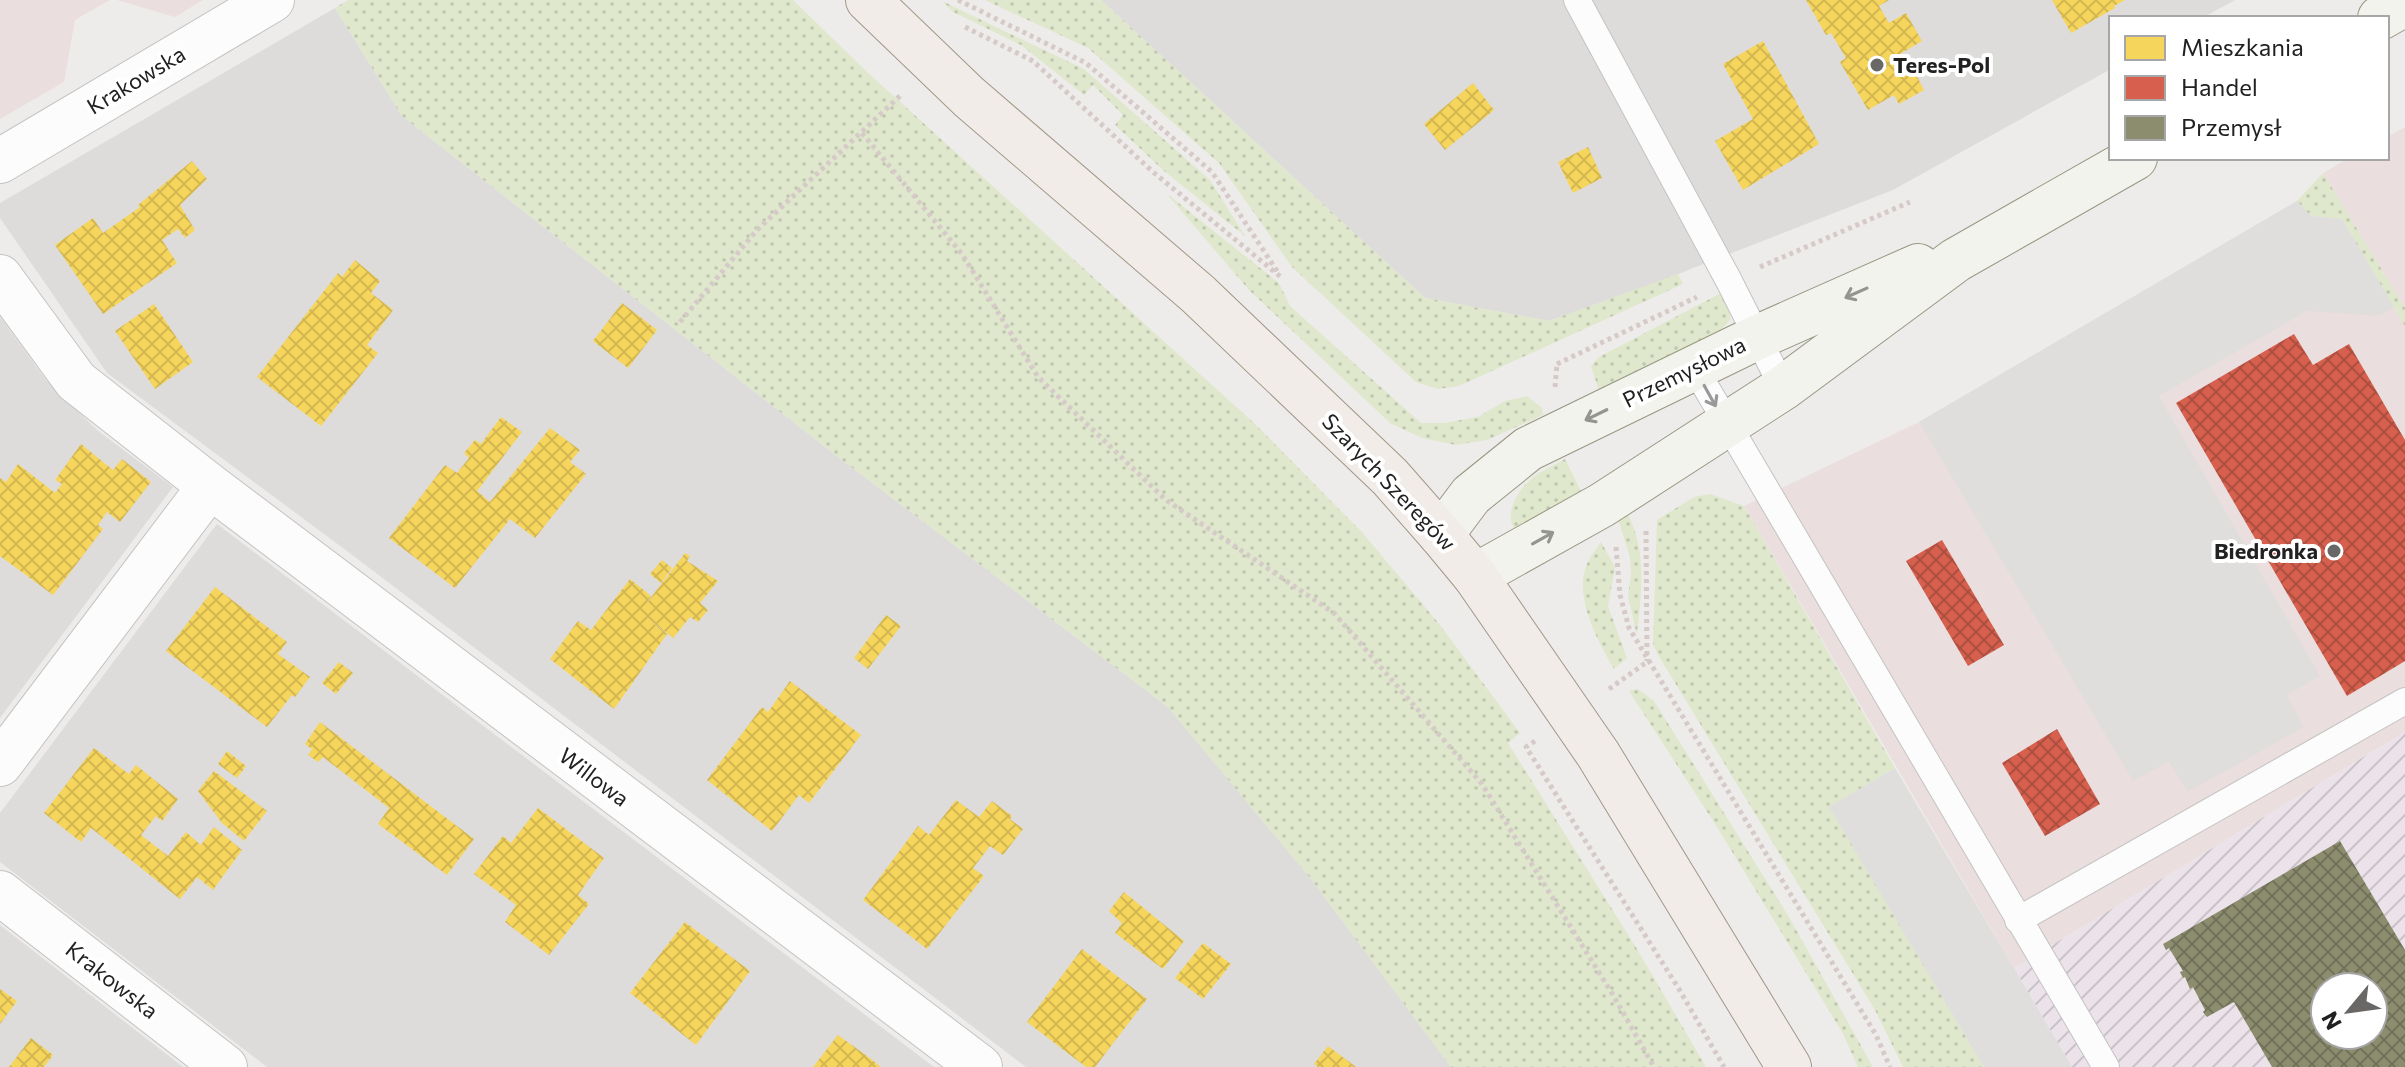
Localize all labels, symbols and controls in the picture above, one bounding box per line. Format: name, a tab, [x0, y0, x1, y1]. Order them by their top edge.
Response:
legend	[2109, 16, 2389, 160]
text: Mieszkania	[2181, 32, 2304, 61]
street label: Krakowska	[82, 40, 190, 119]
place label: Teres-Pol	[1893, 51, 1990, 78]
marker: Teres-Pol	[1868, 56, 1886, 74]
text: Handel	[2181, 72, 2258, 101]
text: Przemysł	[2181, 112, 2282, 141]
one-way arrow	[1845, 286, 1869, 301]
street label: Przemysłowa	[1618, 330, 1750, 413]
one-way arrow	[1702, 384, 1718, 407]
street label: Szarych Szeregów	[1317, 407, 1462, 556]
one-way arrow	[1584, 408, 1608, 423]
one-way arrow	[1531, 530, 1554, 546]
place label: Biedronka	[2214, 537, 2318, 564]
marker: Biedronka	[2325, 542, 2343, 560]
street label: Willowa	[554, 741, 635, 812]
street label: Krakowska	[61, 935, 164, 1024]
north arrow	[2309, 971, 2389, 1051]
text: N	[2315, 1007, 2347, 1035]

